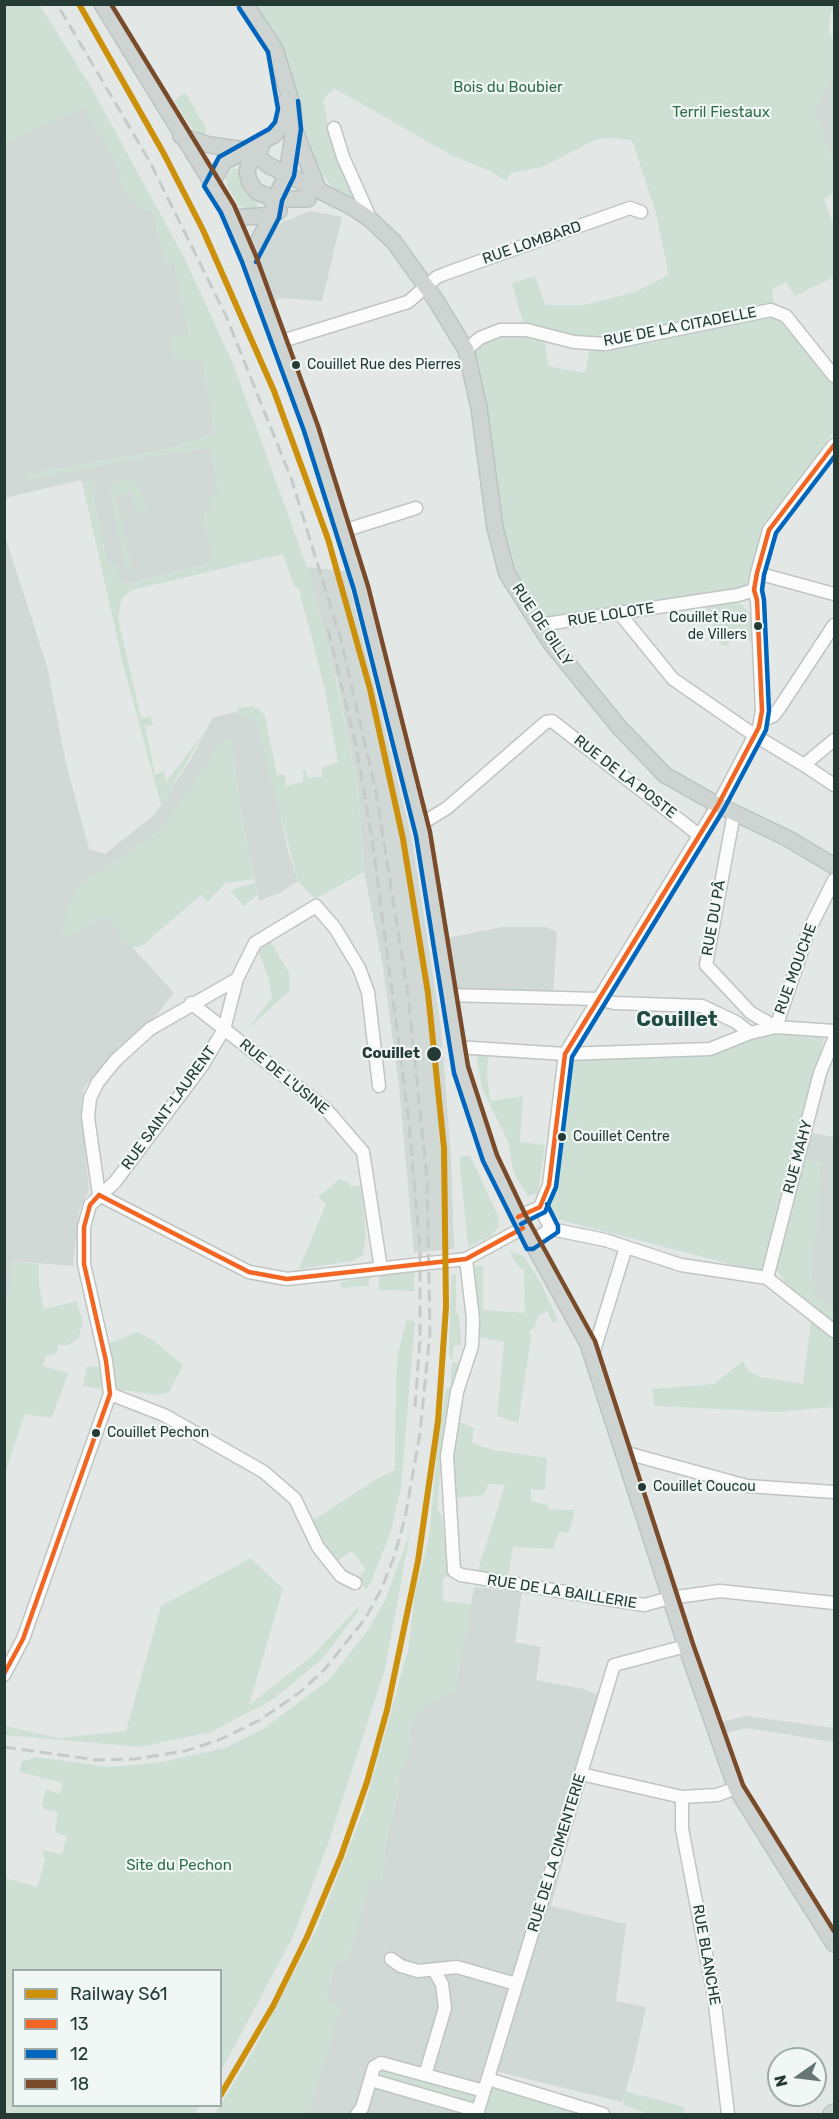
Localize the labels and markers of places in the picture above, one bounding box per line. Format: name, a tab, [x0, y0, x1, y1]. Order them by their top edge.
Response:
place label: Couillet Rue des Pierres	[307, 357, 461, 373]
marker: Couillet Rue des Pierres	[290, 359, 302, 371]
place label: Couillet Rue de Villers	[669, 610, 747, 642]
marker: Couillet Rue de Villers	[752, 620, 764, 632]
place label: Couillet	[362, 1045, 420, 1063]
marker: Couillet	[425, 1045, 443, 1063]
place label: Couillet Centre	[573, 1129, 670, 1145]
marker: Couillet Centre	[556, 1131, 568, 1143]
place label: Couillet Pechon	[107, 1425, 209, 1441]
marker: Couillet Pechon	[90, 1427, 102, 1439]
place label: Couillet Coucou	[653, 1479, 756, 1495]
marker: Couillet Coucou	[636, 1481, 648, 1493]

